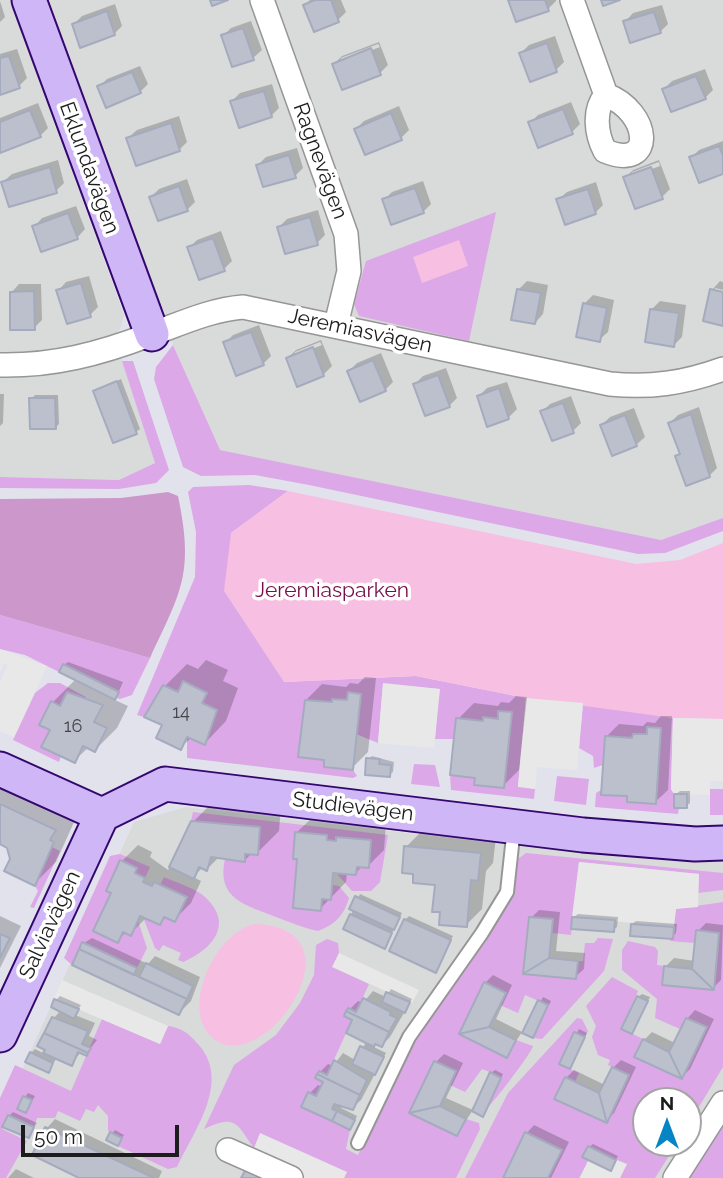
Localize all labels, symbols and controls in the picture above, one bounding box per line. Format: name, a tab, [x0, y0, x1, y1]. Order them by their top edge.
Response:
street label: Eklundavägen	[53, 99, 125, 237]
street label: Ragnevägen	[287, 99, 353, 223]
street label: Jeremiasvägen	[286, 303, 434, 359]
park label: Jeremiasparken	[255, 578, 409, 604]
house number: 14	[172, 702, 190, 724]
house number: 16	[64, 716, 82, 738]
street label: Studievägen	[291, 787, 415, 827]
street label: Salviavägen	[14, 867, 86, 983]
north arrow	[632, 1087, 702, 1157]
text: N	[660, 1092, 674, 1114]
scale bar	[24, 1112, 182, 1156]
text: 50 m	[34, 1124, 83, 1149]

